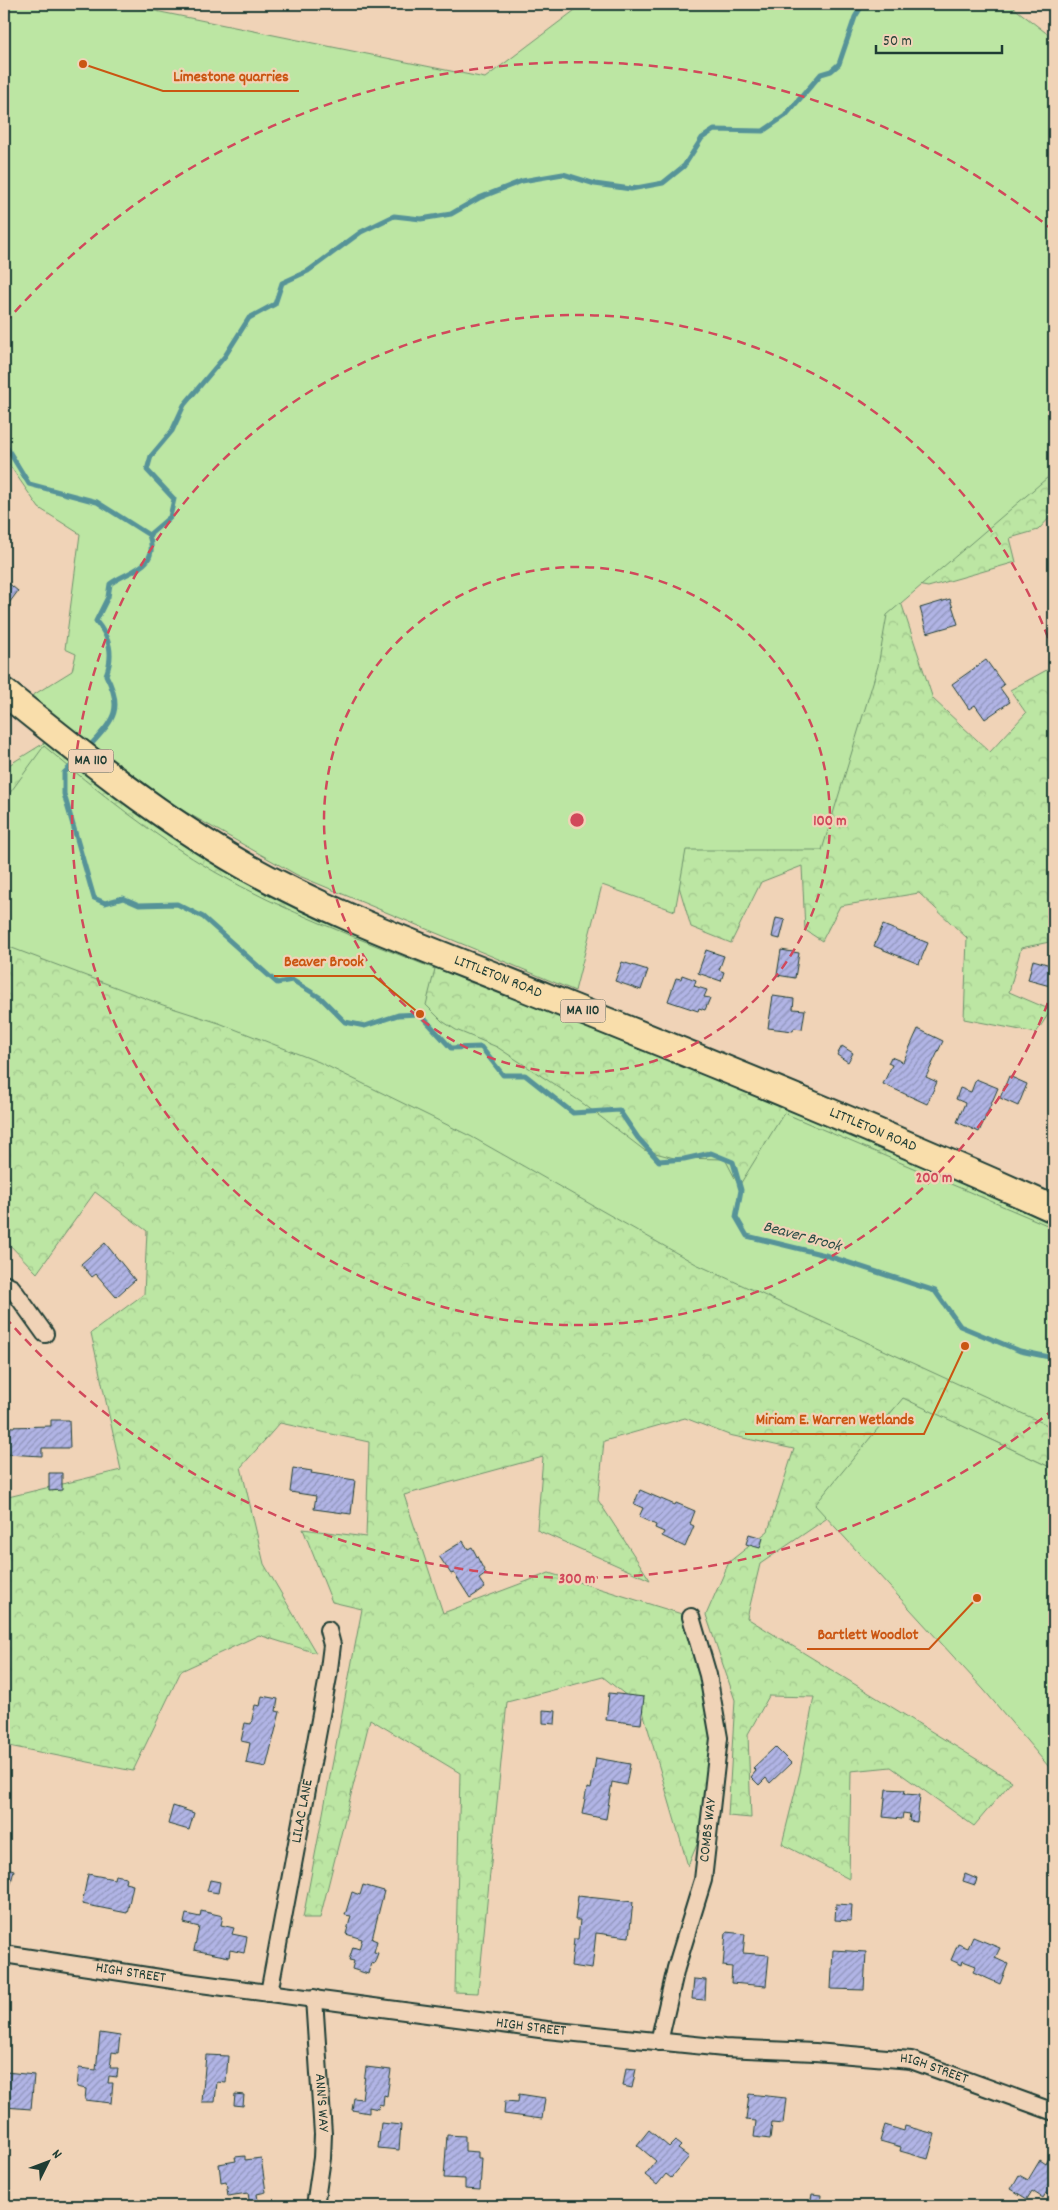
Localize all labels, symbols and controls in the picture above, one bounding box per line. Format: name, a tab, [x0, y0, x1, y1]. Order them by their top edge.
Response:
scale bar	[876, 22, 1002, 54]
text: 50 m	[883, 31, 912, 53]
callout: Limestone quarries	[163, 60, 299, 91]
text: Limestone quarries	[173, 66, 289, 89]
road number: MA 110	[68, 749, 114, 772]
centre of rings	[568, 811, 586, 829]
text: 100 m	[813, 811, 847, 833]
callout: Beaver Brook	[274, 945, 374, 976]
street label: LITTLETON ROAD	[450, 950, 545, 1005]
text: Beaver Brook	[284, 951, 364, 974]
road number: MA 110	[560, 999, 606, 1022]
street label: LITTLETON ROAD	[826, 1102, 920, 1159]
text: 200 m	[916, 1168, 952, 1190]
water label: Beaver Brook	[760, 1216, 845, 1259]
callout: Miriam E. Warren Wetlands	[745, 1403, 924, 1434]
text: Miriam E. Warren Wetlands	[756, 1409, 915, 1432]
text: 300 m	[559, 1569, 595, 1591]
callout: Bartlett Woodlot	[807, 1618, 929, 1649]
text: Bartlett Woodlot	[817, 1624, 919, 1647]
street label: LILAC LANE	[286, 1777, 320, 1845]
street label: COMBS WAY	[694, 1797, 723, 1864]
street label: HIGH STREET	[94, 1957, 167, 1990]
street label: HIGH STREET	[494, 2012, 567, 2043]
street label: HIGH STREET	[899, 2048, 971, 2091]
street label: ANN'S WAY	[308, 2073, 334, 2133]
north arrow	[22, 2138, 72, 2188]
text: N	[46, 2145, 66, 2164]

